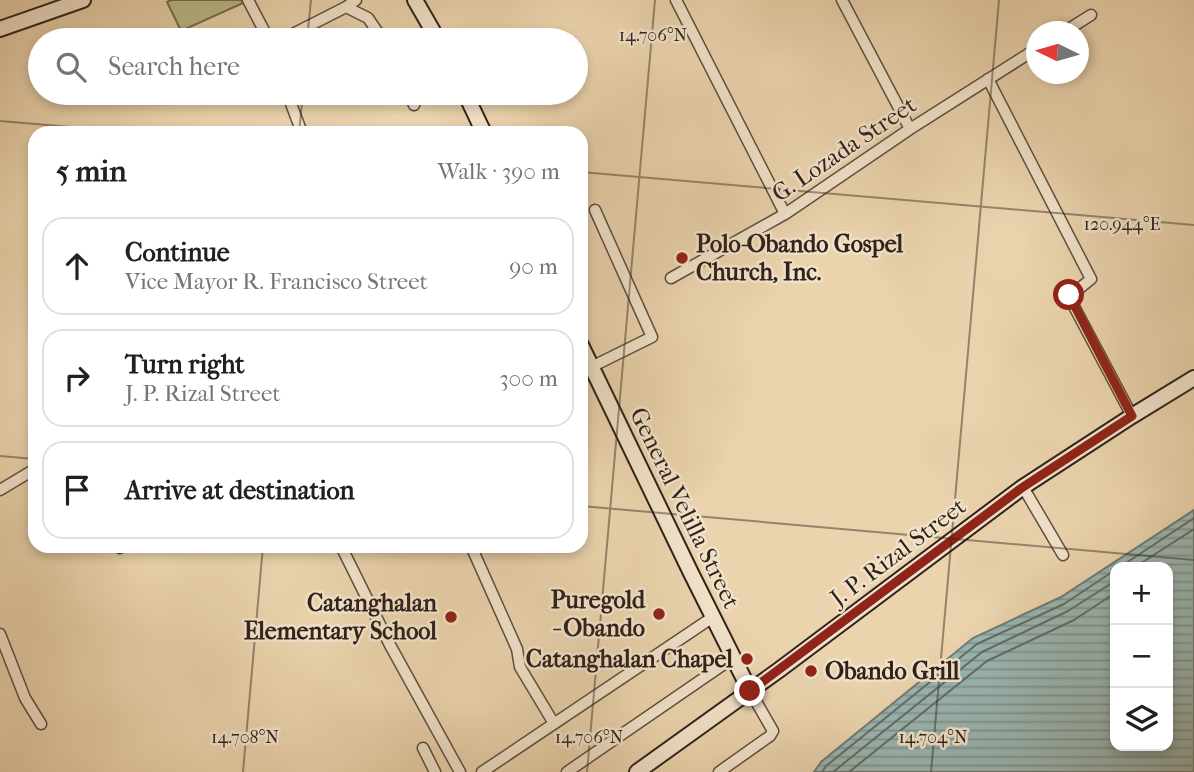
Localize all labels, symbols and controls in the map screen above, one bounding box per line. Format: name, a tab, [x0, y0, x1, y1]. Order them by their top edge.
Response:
north arrow	[1026, 21, 1089, 84]
text: 14.706°N	[619, 25, 688, 46]
search box	[28, 28, 588, 105]
icon: search	[52, 48, 90, 86]
text: Search here	[108, 51, 240, 82]
street label: G. Lozada Street	[767, 90, 922, 208]
text: 5 min	[56, 154, 127, 189]
text: Walk · 390 m	[437, 158, 560, 185]
text: 120.944°E	[1083, 214, 1161, 235]
place label: Polo-Obando Gospel Church, Inc.	[696, 230, 903, 286]
text: Continue	[125, 237, 230, 268]
icon: ahead	[58, 247, 96, 285]
marker: Polo-Obando Gospel Church, Inc.	[674, 250, 690, 266]
text: 90 m	[509, 253, 558, 280]
text: Vice Mayor R. Francisco Street	[125, 268, 428, 295]
route start	[1053, 279, 1084, 310]
text: Turn right	[125, 349, 245, 380]
icon: right	[58, 359, 96, 397]
text: 300 m	[499, 365, 558, 392]
text: J. P. Rizal Street	[125, 380, 280, 407]
street label: General Velilla Street	[624, 403, 746, 614]
icon: arrive	[58, 471, 96, 509]
text: Arrive at destination	[125, 475, 355, 506]
street label: J. P. Rizal Street	[823, 492, 972, 613]
map controls	[1110, 562, 1173, 751]
button: +	[1110, 562, 1173, 625]
place label: Puregold - Obando	[551, 586, 646, 642]
place label: Catanghalan Elementary School	[244, 589, 438, 645]
marker: Puregold - Obando	[651, 606, 667, 622]
marker: Catanghalan Elementary School	[443, 609, 459, 625]
button: −	[1110, 625, 1173, 688]
place label: Catanghalan Chapel	[526, 645, 733, 673]
marker: Catanghalan Chapel	[739, 651, 755, 667]
place label: Obando Grill	[825, 657, 960, 685]
marker: Obando Grill	[803, 663, 819, 679]
route end	[734, 675, 765, 706]
button: layers	[1110, 688, 1173, 751]
text: 14.708°N	[211, 727, 279, 748]
text: 14.706°N	[555, 727, 624, 748]
text: 14.704°N	[898, 727, 968, 748]

